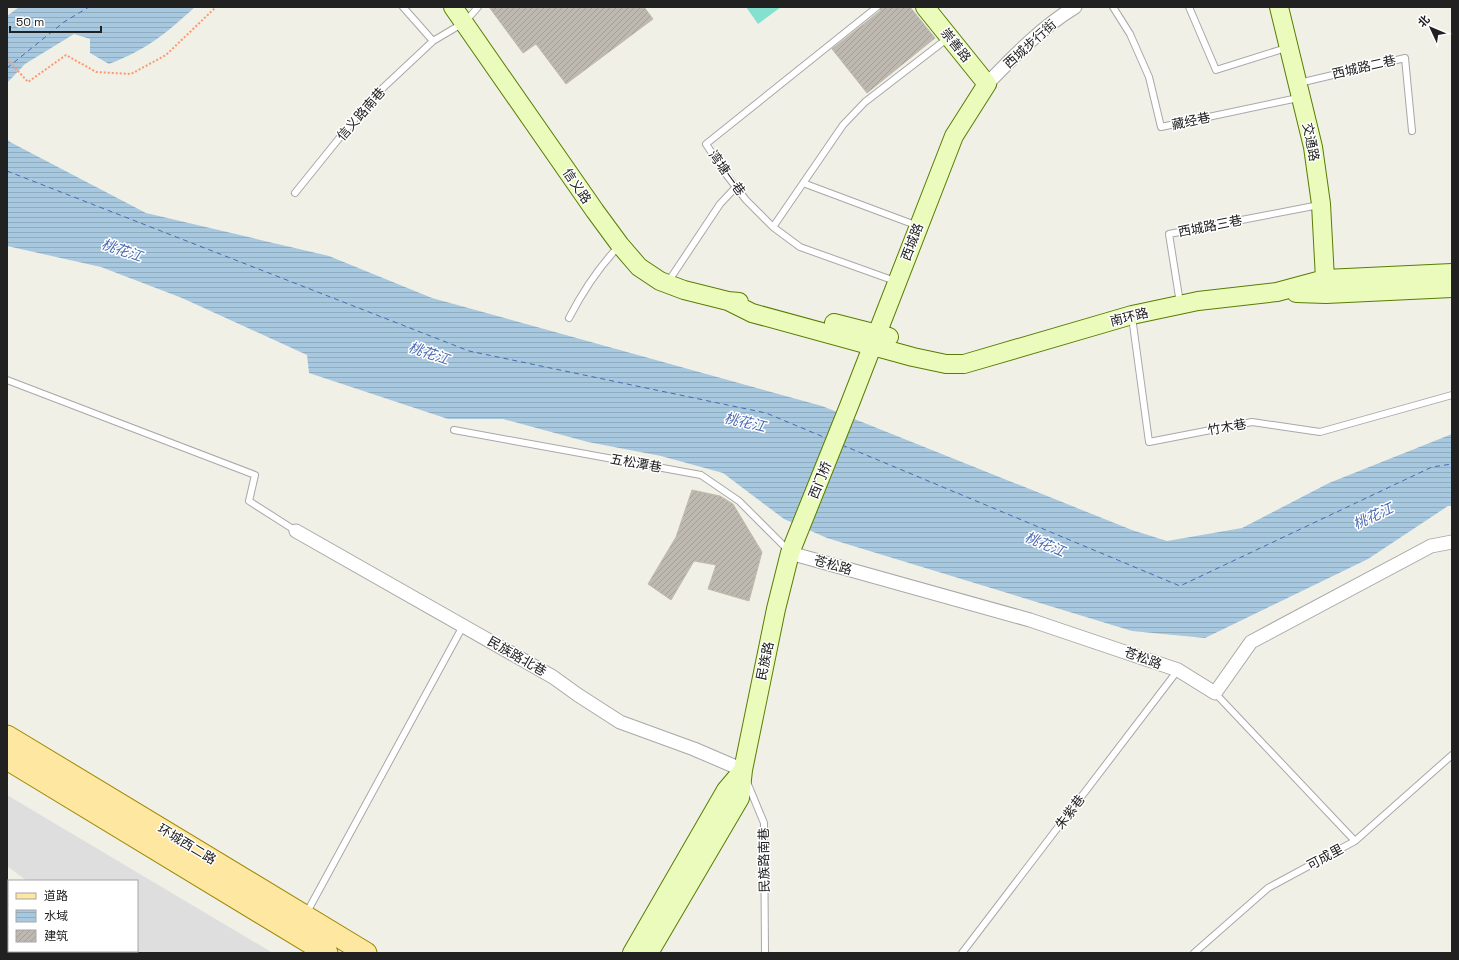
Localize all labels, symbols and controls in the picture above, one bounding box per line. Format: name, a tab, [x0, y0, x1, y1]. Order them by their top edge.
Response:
scale bar	[10, 8, 101, 34]
north arrow	[1411, 8, 1451, 48]
text: 北	[1415, 12, 1433, 30]
text: 50 m	[16, 14, 44, 30]
street label: 西城步行街	[1000, 16, 1060, 72]
street label: 崇善路	[937, 24, 975, 66]
street label: 西城路二巷	[1330, 51, 1398, 83]
street label: 信义路南巷	[333, 84, 389, 144]
street label: 藏经巷	[1170, 109, 1212, 133]
street label: 交通路	[1299, 121, 1323, 163]
street label: 湾塘一巷	[705, 147, 749, 199]
street label: 信义路	[559, 165, 595, 207]
street label: 西城路三巷	[1176, 211, 1244, 241]
street label: 西城路	[897, 221, 927, 263]
water label: 桃花江	[99, 235, 147, 266]
street label: 南环路	[1108, 304, 1150, 330]
water label: 桃花江	[406, 338, 454, 369]
water label: 桃花江	[723, 409, 769, 436]
street label: 竹木巷	[1206, 415, 1248, 439]
street label: 五松潭巷	[609, 450, 663, 476]
street label: 西门桥	[805, 459, 835, 501]
water label: 桃花江	[1350, 498, 1398, 533]
water label: 桃花江	[1022, 528, 1070, 561]
street label: 苍松路	[812, 551, 854, 579]
street label: 民族路北巷	[485, 632, 549, 680]
street label: 民族路	[753, 640, 777, 682]
street label: 苍松路	[1122, 643, 1164, 673]
street label: 朱紫巷	[1051, 791, 1089, 833]
street label: 环城西二路	[155, 820, 219, 868]
street label: 民族路南巷	[755, 827, 773, 893]
street label: 可成里	[1304, 840, 1346, 874]
legend	[8, 880, 138, 952]
text: 道路	[44, 888, 68, 904]
text: 水域	[44, 908, 68, 924]
text: 建筑	[44, 928, 68, 944]

